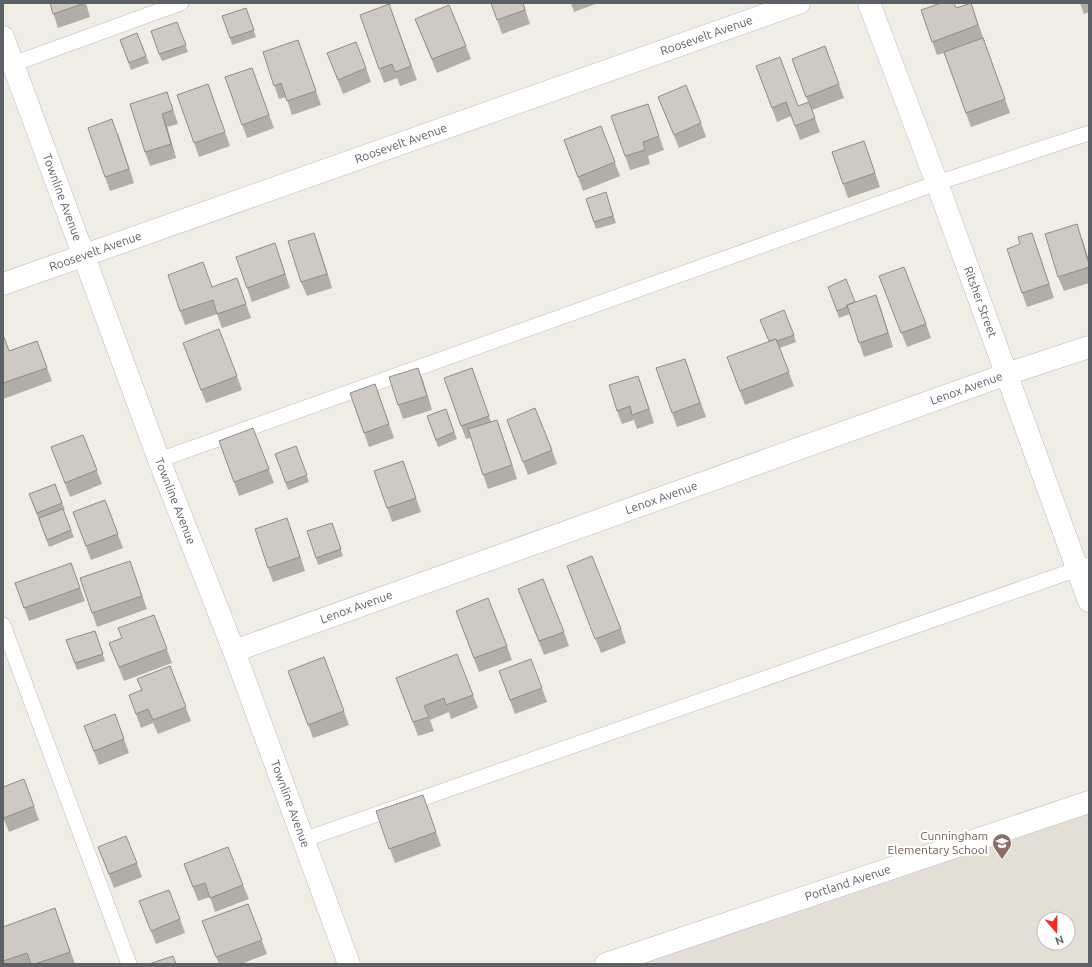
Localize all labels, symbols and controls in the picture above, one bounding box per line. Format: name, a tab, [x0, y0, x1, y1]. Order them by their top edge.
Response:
street label: Roosevelt Avenue	[658, 13, 754, 57]
street label: Roosevelt Avenue	[353, 121, 449, 165]
street label: Townline Avenue	[41, 152, 85, 243]
street label: Roosevelt Avenue	[47, 229, 143, 273]
street label: Ritsher Street	[962, 264, 1000, 339]
street label: Lenox Avenue	[928, 369, 1004, 407]
street label: Townline Avenue	[153, 456, 198, 546]
street label: Lenox Avenue	[623, 478, 699, 516]
street label: Lenox Avenue	[318, 588, 394, 626]
street label: Townline Avenue	[269, 758, 313, 849]
place label: Cunningham Elementary School	[888, 829, 988, 856]
school or university icon: Cunningham Elementary School	[991, 832, 1013, 860]
street label: Portland Avenue	[803, 862, 892, 903]
north arrow	[1036, 911, 1076, 951]
text: N	[1054, 933, 1065, 947]

